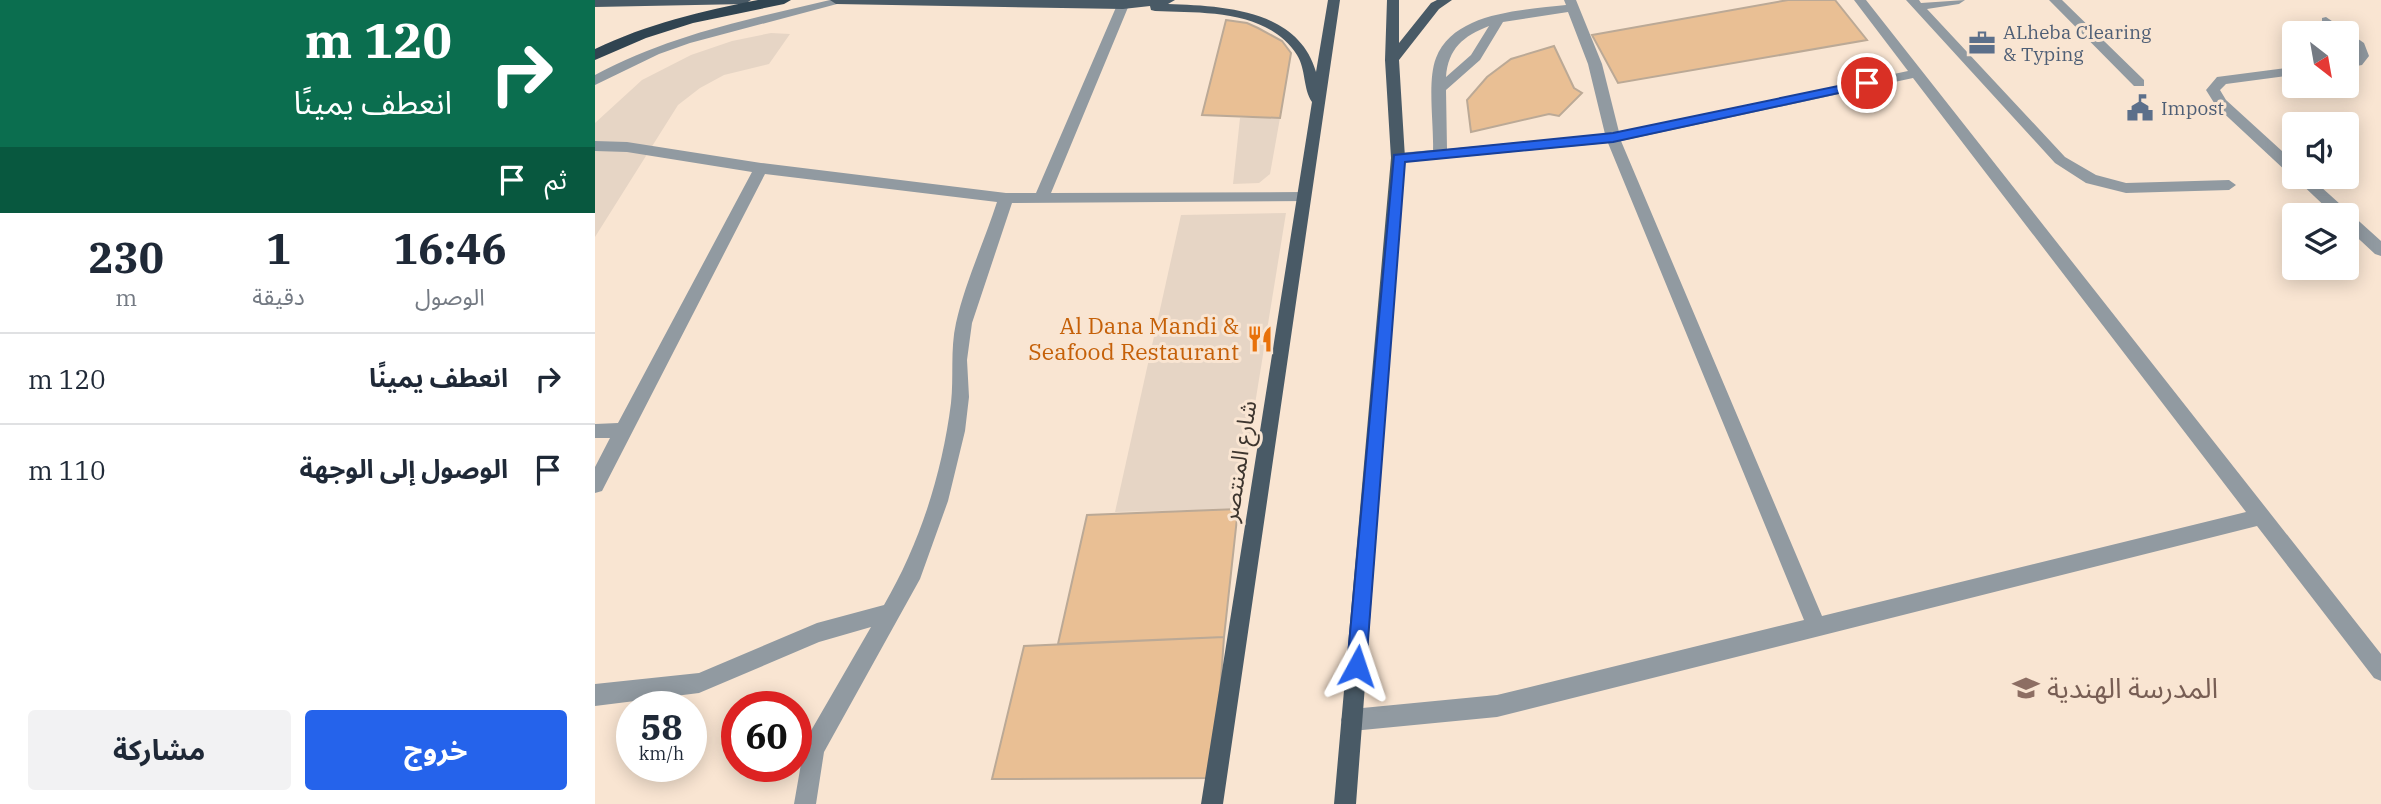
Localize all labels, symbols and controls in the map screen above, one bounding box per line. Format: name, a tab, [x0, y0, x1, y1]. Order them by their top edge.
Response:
text: 120 m	[305, 8, 452, 71]
place label: ALheba Clearing & Typing	[2003, 20, 2152, 66]
north arrow	[2282, 21, 2359, 98]
map controls	[2282, 21, 2359, 280]
icon: right	[476, 28, 567, 119]
office icon: ALheba Clearing & Typing	[1967, 28, 1997, 58]
pin	[1837, 53, 1897, 113]
icon: arrive	[1848, 64, 1886, 102]
text: انعطف يمينًا	[294, 81, 452, 123]
public building icon: Impost	[2125, 93, 2155, 123]
place label: Impost	[2161, 96, 2224, 120]
button: sound	[2282, 112, 2359, 189]
icon: arrive	[493, 161, 531, 199]
text: ثم	[545, 162, 567, 196]
button: layers	[2282, 203, 2359, 280]
text: 1	[266, 221, 291, 276]
text: 16:46	[393, 221, 507, 276]
text: 230	[88, 230, 164, 285]
text: دقيقة	[252, 281, 305, 311]
text: الوصول	[415, 281, 485, 311]
text: m	[115, 282, 137, 312]
place label: Al Dana Mandi & Seafood Restaurant	[1028, 310, 1239, 366]
restaurant icon: Al Dana Mandi & Seafood Restaurant	[1245, 324, 1275, 354]
text: انعطف يمينًا	[369, 360, 508, 394]
icon: right	[529, 360, 567, 398]
text: 120 m	[28, 362, 106, 396]
street label: شارع المنتصر	[1213, 398, 1265, 525]
text: الوصول إلى الوجهة	[300, 451, 508, 485]
icon: arrive	[529, 451, 567, 489]
text: 110 m	[28, 453, 106, 487]
position arrow	[1320, 629, 1394, 703]
place label: المدرسة الهندية	[2047, 669, 2218, 706]
school or university icon: المدرسة الهندية	[2011, 673, 2041, 703]
speed limit sign: 60	[721, 691, 812, 782]
text: 58	[640, 704, 683, 750]
button: مشاركة	[28, 710, 291, 790]
button: خروج	[305, 710, 567, 790]
text: km/h	[639, 742, 684, 765]

